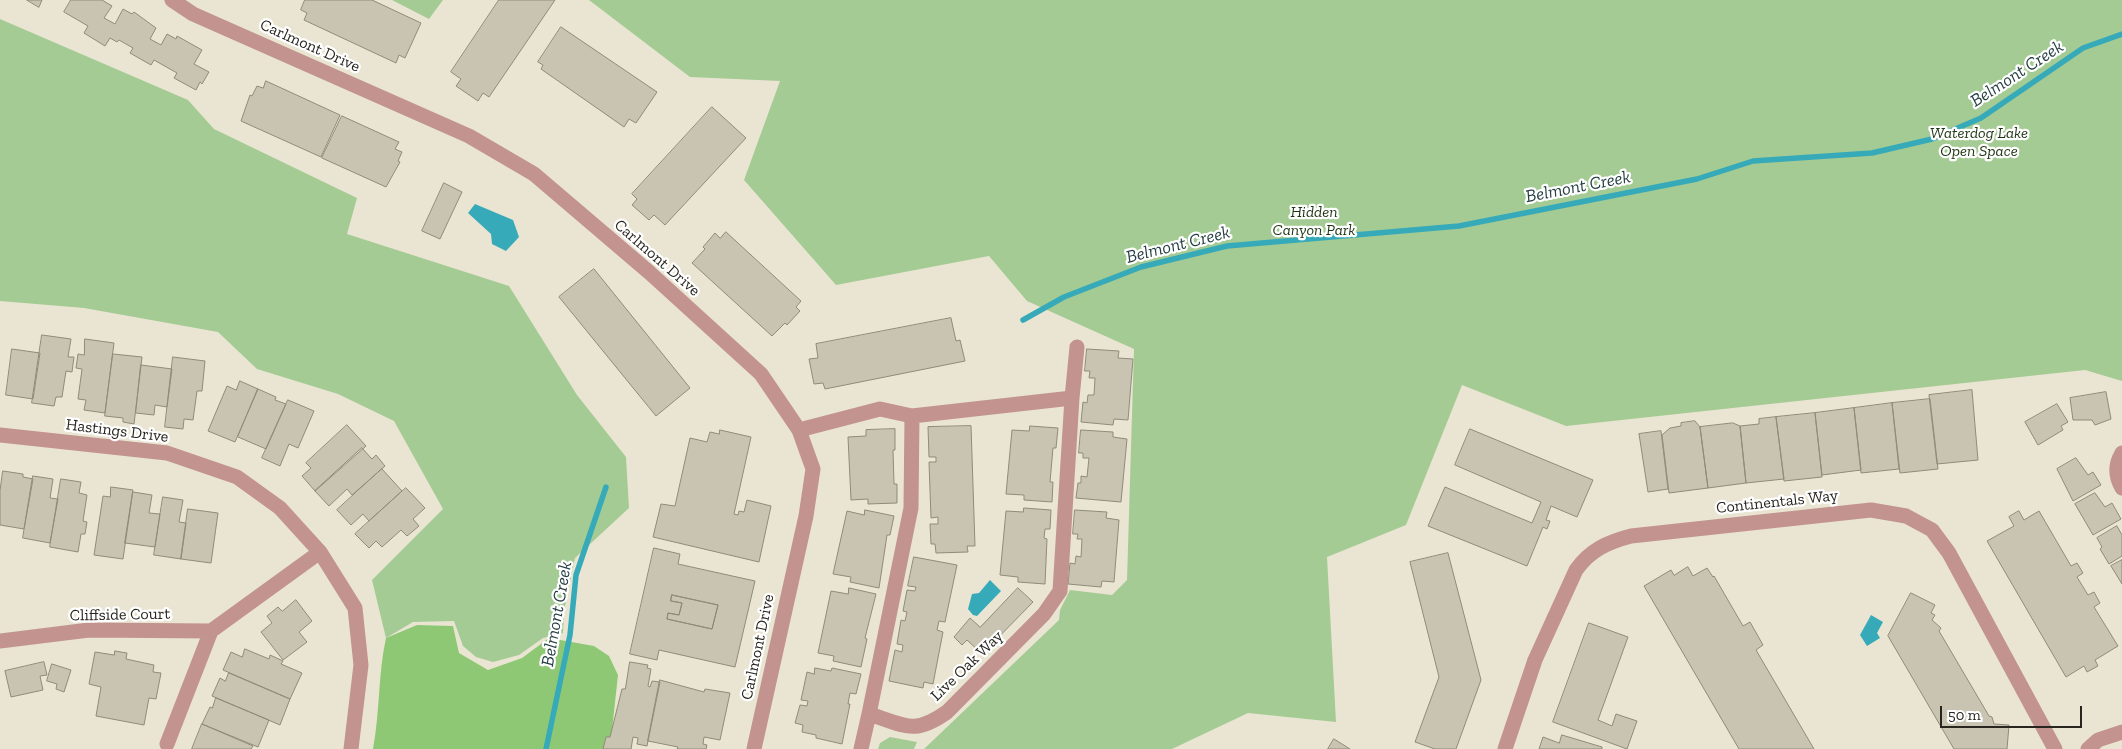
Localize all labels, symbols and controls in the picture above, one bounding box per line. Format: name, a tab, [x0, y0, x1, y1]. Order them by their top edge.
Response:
street label: Carlmont Drive	[257, 15, 363, 77]
water label: Belmont Creek	[1967, 36, 2067, 112]
park label: Waterdog Lake Open Space	[1930, 123, 2028, 161]
water label: Belmont Creek	[1524, 166, 1632, 208]
park label: Hidden Canyon Park	[1273, 202, 1355, 240]
street label: Carlmont Drive	[610, 216, 704, 300]
water label: Belmont Creek	[1124, 222, 1232, 268]
street label: Hastings Drive	[65, 415, 169, 447]
street label: Continentals Way	[1715, 486, 1839, 518]
water label: Belmont Creek	[537, 560, 577, 668]
street label: Carlmont Drive	[737, 593, 779, 701]
street label: Cliffside Court	[70, 605, 170, 625]
street label: Live Oak Way	[927, 627, 1007, 705]
scale bar	[1942, 696, 2084, 728]
text: 50 m	[1948, 706, 1981, 724]

